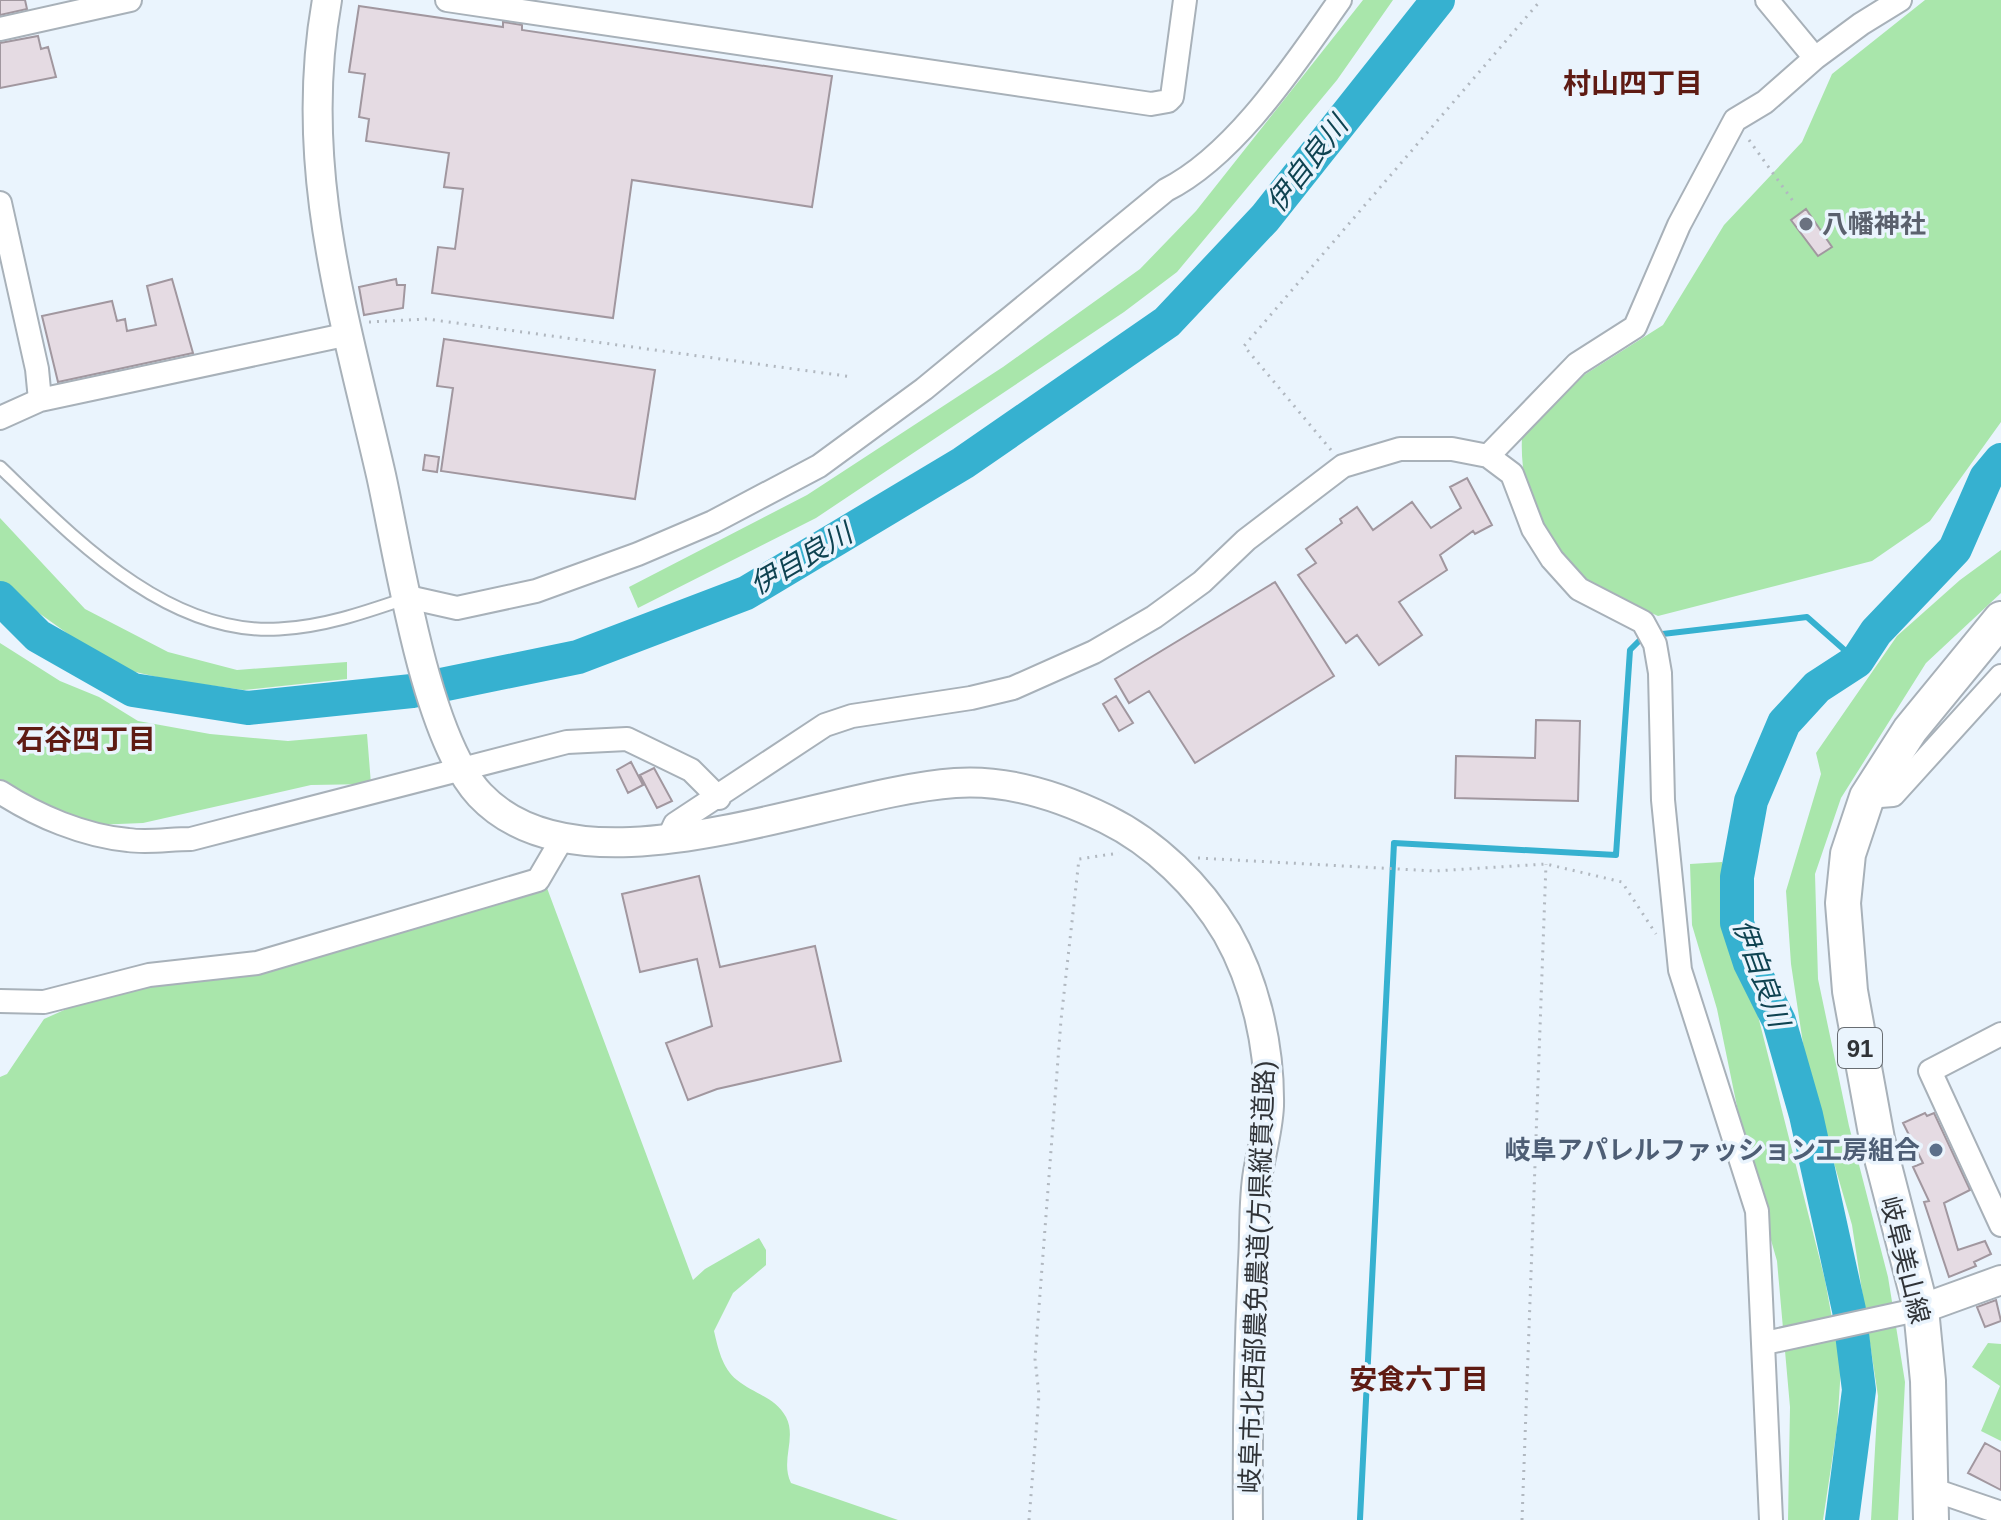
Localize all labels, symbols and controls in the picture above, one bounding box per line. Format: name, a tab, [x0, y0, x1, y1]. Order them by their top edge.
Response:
district label: 村山四丁目	[1563, 68, 1703, 99]
water label: 伊自良川	[1260, 108, 1356, 218]
place label: 八幡神社	[1822, 209, 1926, 239]
marker: 八幡神社	[1797, 215, 1815, 233]
water label: 伊自良川	[745, 516, 860, 600]
district label: 石谷四丁目	[16, 724, 156, 755]
water label: 伊自良川	[1727, 915, 1796, 1034]
road number: 91	[1838, 1028, 1882, 1068]
street label: 岐阜市北西部農免農道(方県縦貫道路)	[1234, 1060, 1280, 1494]
place label: 岐阜アパレルファッション工房組合	[1505, 1135, 1920, 1165]
marker: 岐阜アパレルファッション工房組合	[1927, 1141, 1945, 1159]
street label: 岐阜美山線	[1875, 1193, 1935, 1327]
district label: 安食六丁目	[1349, 1364, 1489, 1395]

